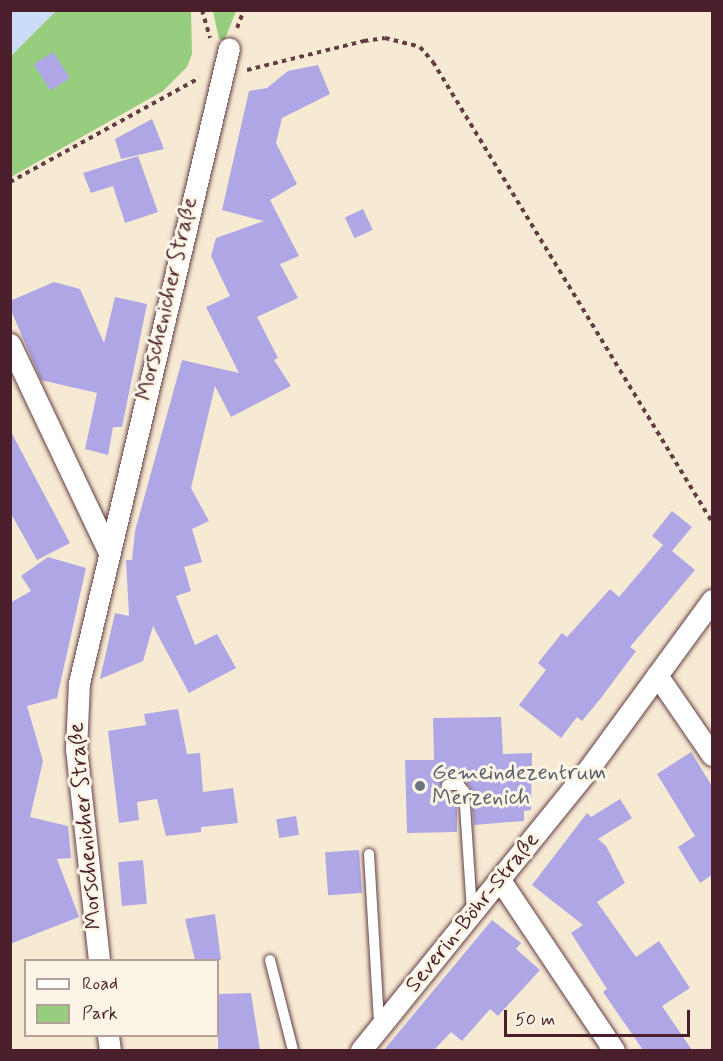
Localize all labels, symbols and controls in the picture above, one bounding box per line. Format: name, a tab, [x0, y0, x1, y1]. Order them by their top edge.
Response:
street label: Morschenicher Straße	[132, 195, 204, 403]
street label: Morschenicher Straße	[64, 721, 108, 931]
place label: Gemeindezentrum Merzenich	[432, 760, 606, 812]
marker: Gemeindezentrum Merzenich	[413, 779, 427, 793]
street label: Severin-Böhr-Straße	[400, 828, 546, 998]
legend	[24, 959, 219, 1037]
text: Road	[82, 972, 118, 996]
scale bar	[507, 998, 693, 1036]
text: Park	[82, 1002, 118, 1026]
text: 50 m	[515, 1008, 555, 1032]

